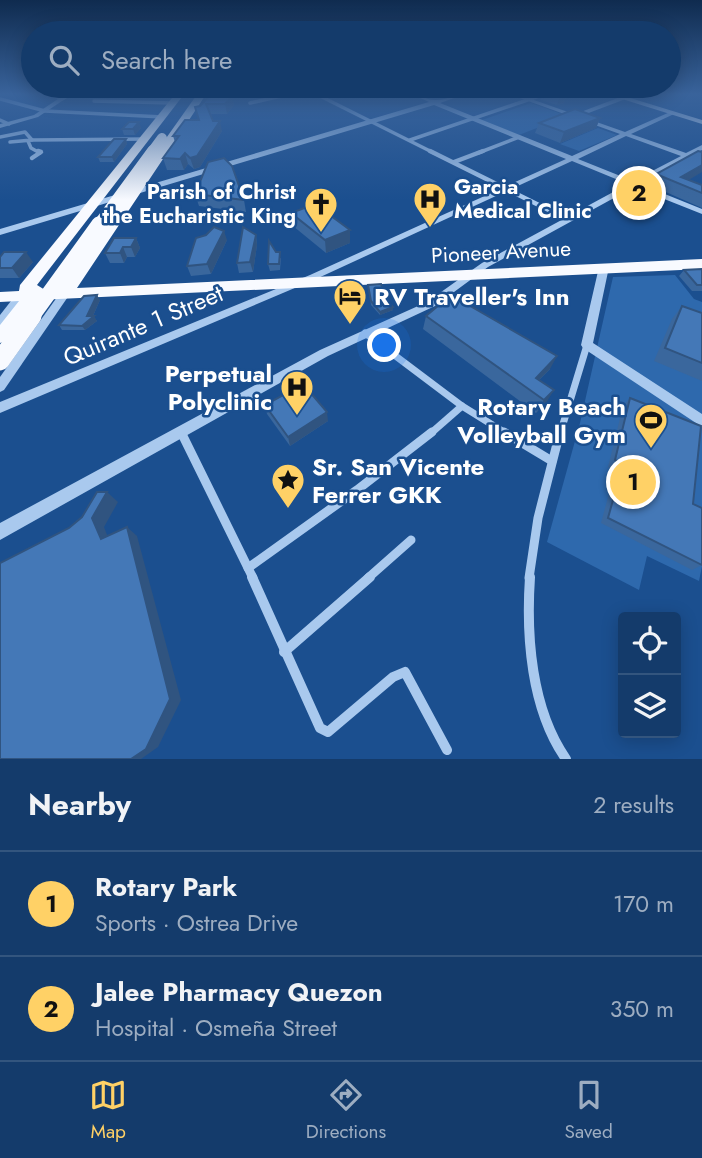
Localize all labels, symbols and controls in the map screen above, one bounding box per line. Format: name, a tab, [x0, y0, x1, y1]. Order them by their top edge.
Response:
search box	[21, 21, 681, 98]
icon: search	[45, 41, 83, 79]
text: Search here	[101, 41, 233, 79]
pin: 2	[616, 167, 662, 219]
place label: Garcia Medical Clinic	[454, 172, 592, 226]
place label: Parish of Christ the Eucharistic King	[102, 177, 296, 231]
hospital icon: Garcia Medical Clinic	[411, 180, 449, 229]
church icon: Parish of Christ the Eucharistic King	[302, 185, 340, 234]
street label: Pioneer Avenue	[430, 233, 572, 271]
street label: Quirante 1 Street	[58, 275, 229, 374]
hotel icon: RV Traveller's Inn	[331, 277, 369, 326]
place label: RV Traveller's Inn	[374, 279, 570, 314]
your location	[367, 328, 401, 362]
place label: Perpetual Polyclinic	[165, 356, 272, 419]
hospital icon: Perpetual Polyclinic	[278, 368, 316, 417]
place label: Rotary Beach Volleyball Gym	[456, 389, 626, 452]
sports icon: Rotary Beach Volleyball Gym	[632, 401, 670, 450]
place label: Sr. San Vicente Ferrer GKK	[312, 449, 484, 512]
pin: 1	[610, 456, 656, 508]
place icon: Sr. San Vicente Ferrer GKK	[269, 461, 307, 510]
map controls	[618, 612, 681, 738]
button: locate	[618, 612, 681, 675]
button: layers	[618, 675, 681, 738]
text: Nearby	[28, 783, 131, 826]
text: 2 results	[593, 788, 674, 822]
text: Rotary Park	[95, 868, 237, 906]
text: 1	[45, 887, 57, 921]
text: 170 m	[613, 887, 674, 921]
text: Sports · Ostrea Drive	[95, 906, 298, 940]
text: Jalee Pharmacy Quezon	[95, 973, 383, 1011]
text: 2	[43, 992, 59, 1026]
text: 350 m	[610, 992, 674, 1026]
text: Hospital · Osmeña Street	[95, 1011, 337, 1045]
tab: Map	[89, 1076, 127, 1145]
tab: Directions	[306, 1076, 386, 1145]
tab: Saved	[565, 1076, 613, 1145]

